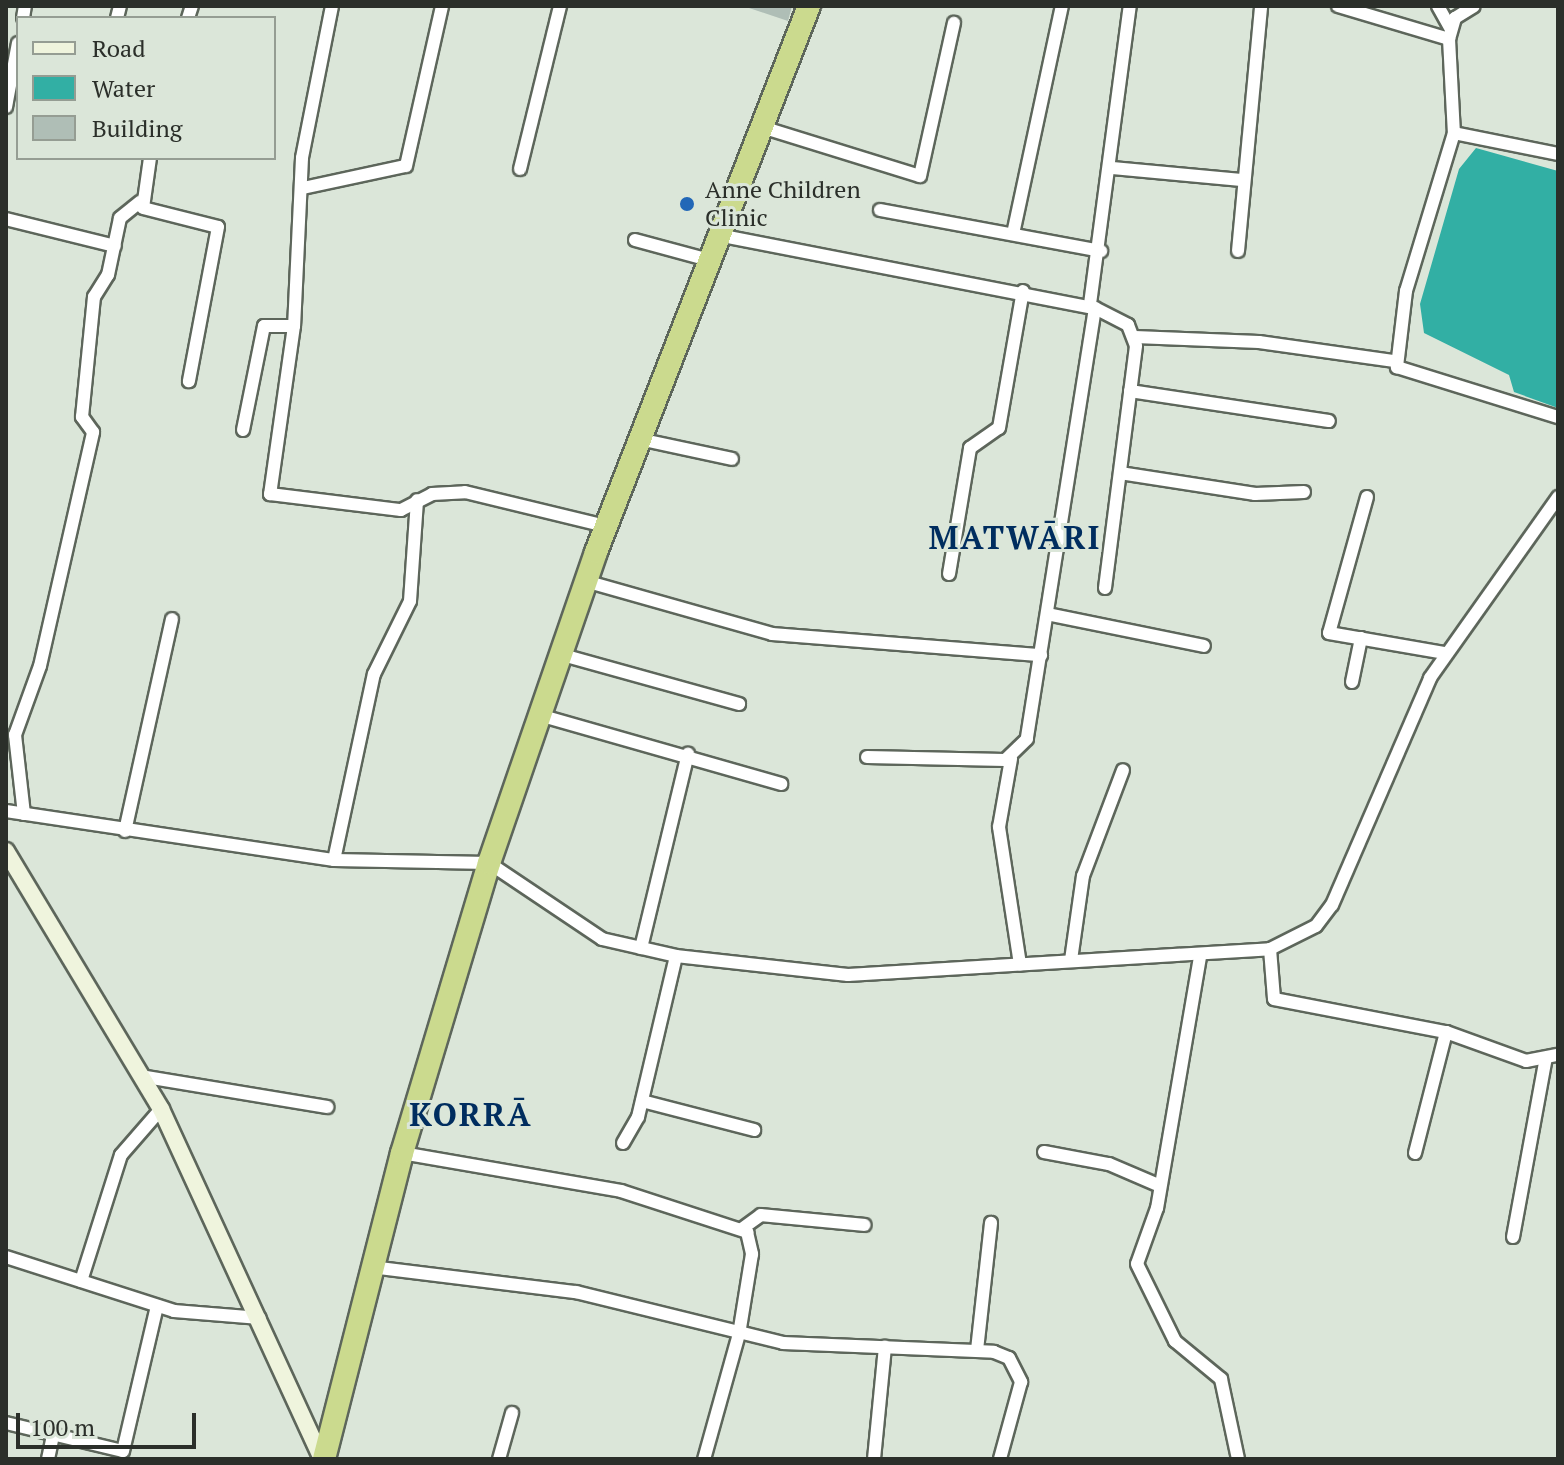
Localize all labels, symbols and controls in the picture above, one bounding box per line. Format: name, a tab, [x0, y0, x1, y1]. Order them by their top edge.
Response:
legend	[16, 16, 276, 160]
text: Road	[92, 32, 146, 64]
text: Water	[92, 72, 155, 104]
text: Building	[92, 112, 182, 144]
place label: Anne Children Clinic	[705, 176, 861, 232]
marker: Anne Children Clinic	[676, 193, 698, 215]
district label: MATWĀRI	[929, 518, 1101, 556]
district label: KORRĀ	[409, 1095, 533, 1133]
scale bar	[20, 1397, 200, 1447]
text: 100 m	[30, 1411, 95, 1443]

